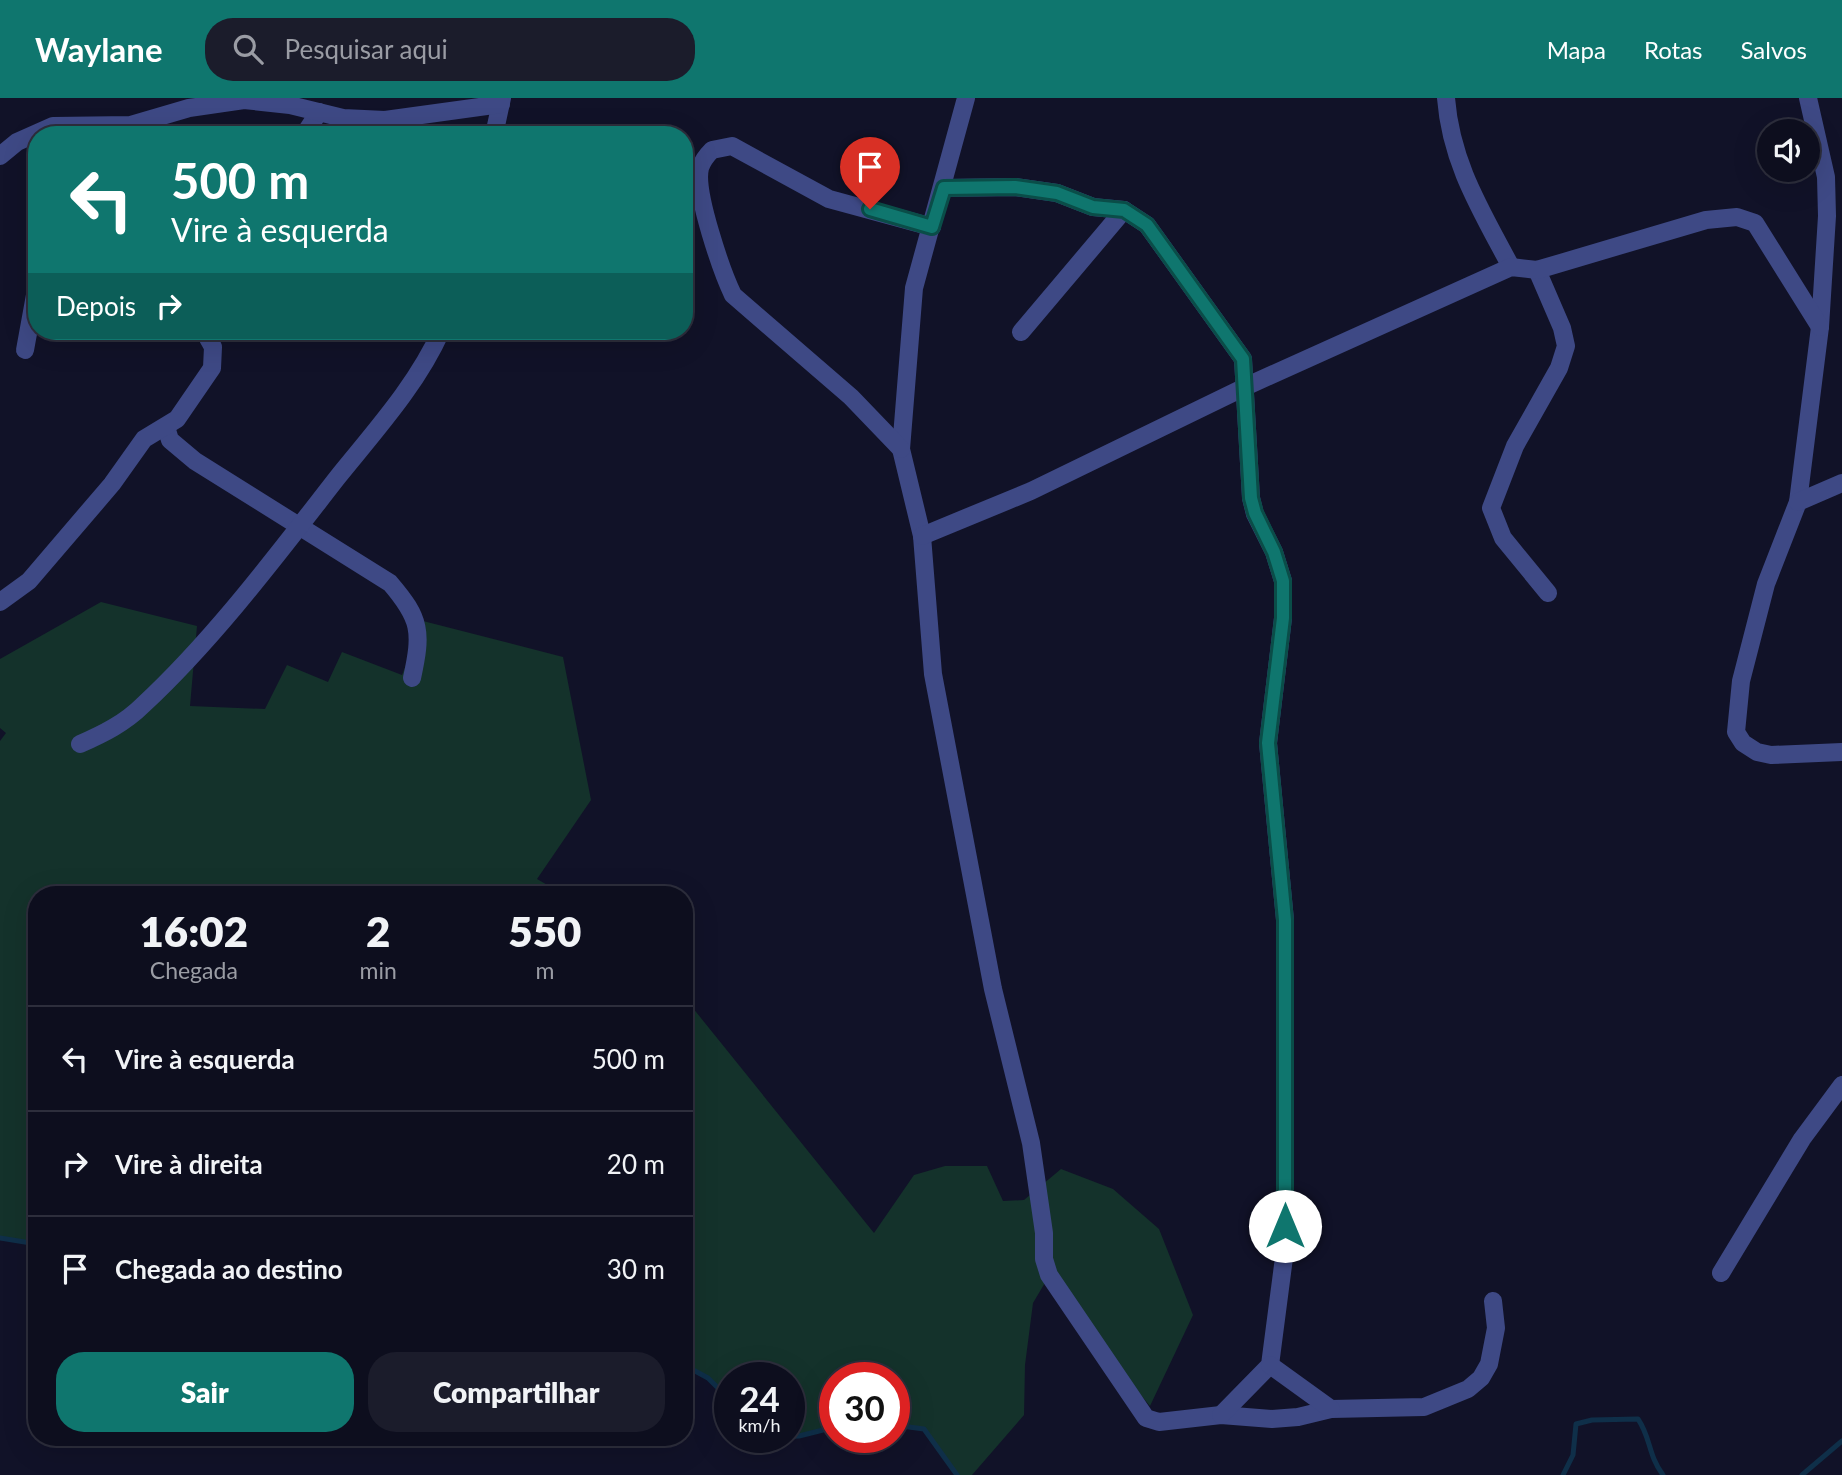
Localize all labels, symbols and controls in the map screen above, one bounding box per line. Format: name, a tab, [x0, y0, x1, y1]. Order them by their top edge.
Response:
search box	[205, 18, 695, 81]
text: Waylane	[35, 29, 163, 69]
icon: search	[229, 30, 267, 68]
text: Pesquisar aqui	[285, 33, 448, 65]
text: Mapa	[1547, 35, 1606, 64]
text: Rotas	[1644, 35, 1703, 64]
text: Salvos	[1741, 35, 1807, 64]
map controls	[1757, 119, 1820, 182]
button: sound	[1757, 119, 1820, 182]
pin	[840, 137, 900, 209]
icon: arrive	[851, 148, 889, 186]
text: 500 m	[171, 151, 309, 209]
icon: left	[56, 154, 147, 245]
text: Vire à esquerda	[171, 210, 389, 249]
icon: right	[150, 287, 188, 325]
text: Depois	[56, 290, 136, 322]
text: 16:02	[140, 906, 248, 956]
text: 2	[366, 906, 390, 956]
text: 550	[508, 906, 581, 956]
text: Chegada	[150, 956, 238, 984]
text: min	[360, 956, 397, 984]
text: m	[535, 956, 554, 984]
icon: left	[56, 1040, 94, 1078]
text: Vire à esquerda	[115, 1043, 295, 1075]
text: 500 m	[592, 1043, 665, 1075]
icon: right	[56, 1145, 94, 1183]
text: Vire à direita	[115, 1148, 263, 1180]
text: 20 m	[607, 1148, 665, 1180]
position arrow	[1248, 1189, 1322, 1263]
icon: arrive	[56, 1250, 94, 1288]
text: Chegada ao destino	[115, 1253, 343, 1285]
text: 30 m	[607, 1253, 665, 1285]
button: Sair	[56, 1352, 354, 1432]
button: Compartilhar	[368, 1352, 665, 1432]
speed limit sign: 30	[819, 1362, 910, 1453]
text: 24	[739, 1377, 780, 1419]
text: km/h	[738, 1414, 781, 1436]

